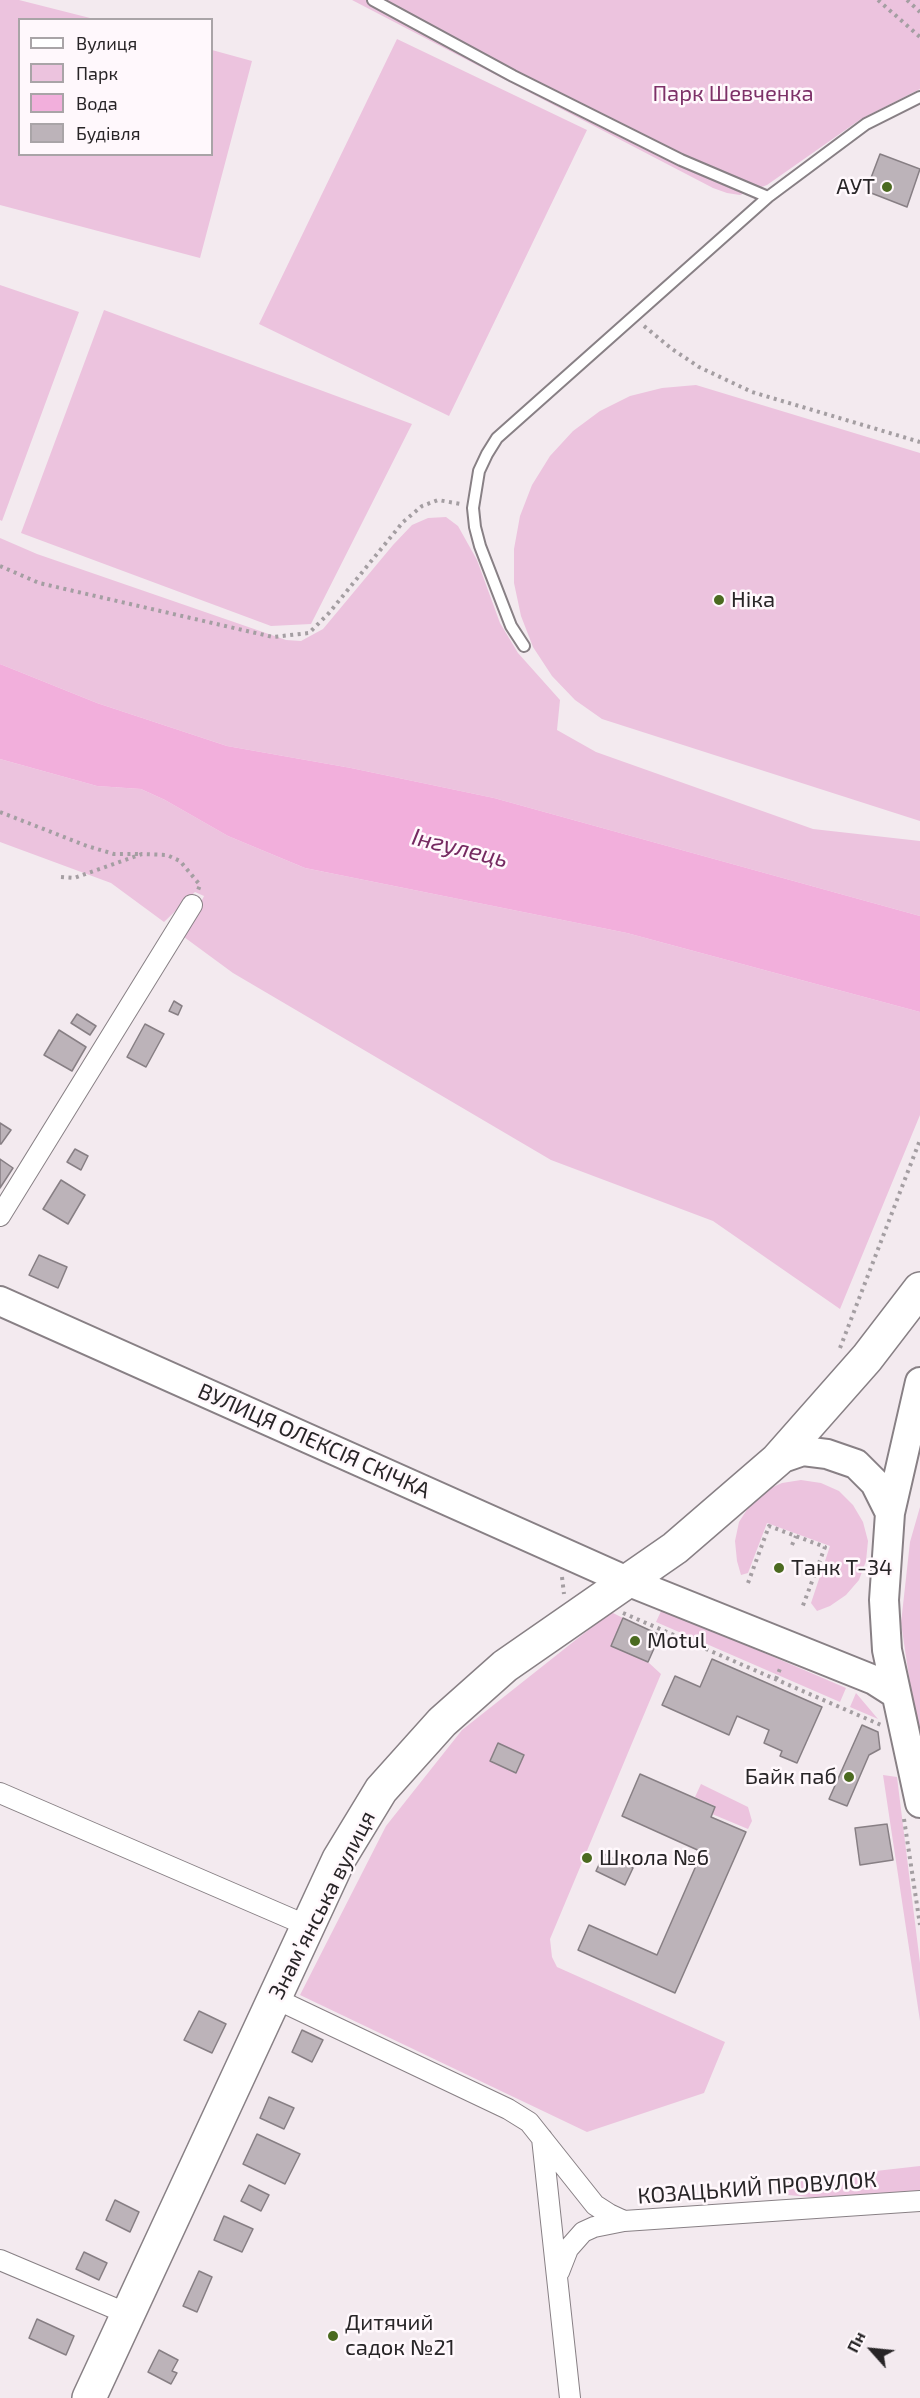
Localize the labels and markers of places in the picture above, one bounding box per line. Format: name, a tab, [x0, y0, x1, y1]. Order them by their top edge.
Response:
place label: АУТ	[836, 174, 875, 200]
marker: АУТ	[880, 180, 894, 194]
place label: Ніка	[731, 587, 775, 613]
marker: Ніка	[712, 593, 726, 607]
place label: Танк Т-34	[791, 1555, 893, 1581]
marker: Танк Т-34	[772, 1561, 786, 1575]
place label: Motul	[647, 1628, 706, 1654]
marker: Motul	[628, 1634, 642, 1648]
place label: Байк паб	[745, 1764, 837, 1790]
marker: Байк паб	[842, 1770, 856, 1784]
place label: Школа №6	[599, 1845, 709, 1871]
marker: Школа №6	[580, 1851, 594, 1865]
place label: Дитячий садок №21	[345, 2310, 455, 2362]
marker: Дитячий садок №21	[326, 2329, 340, 2343]

